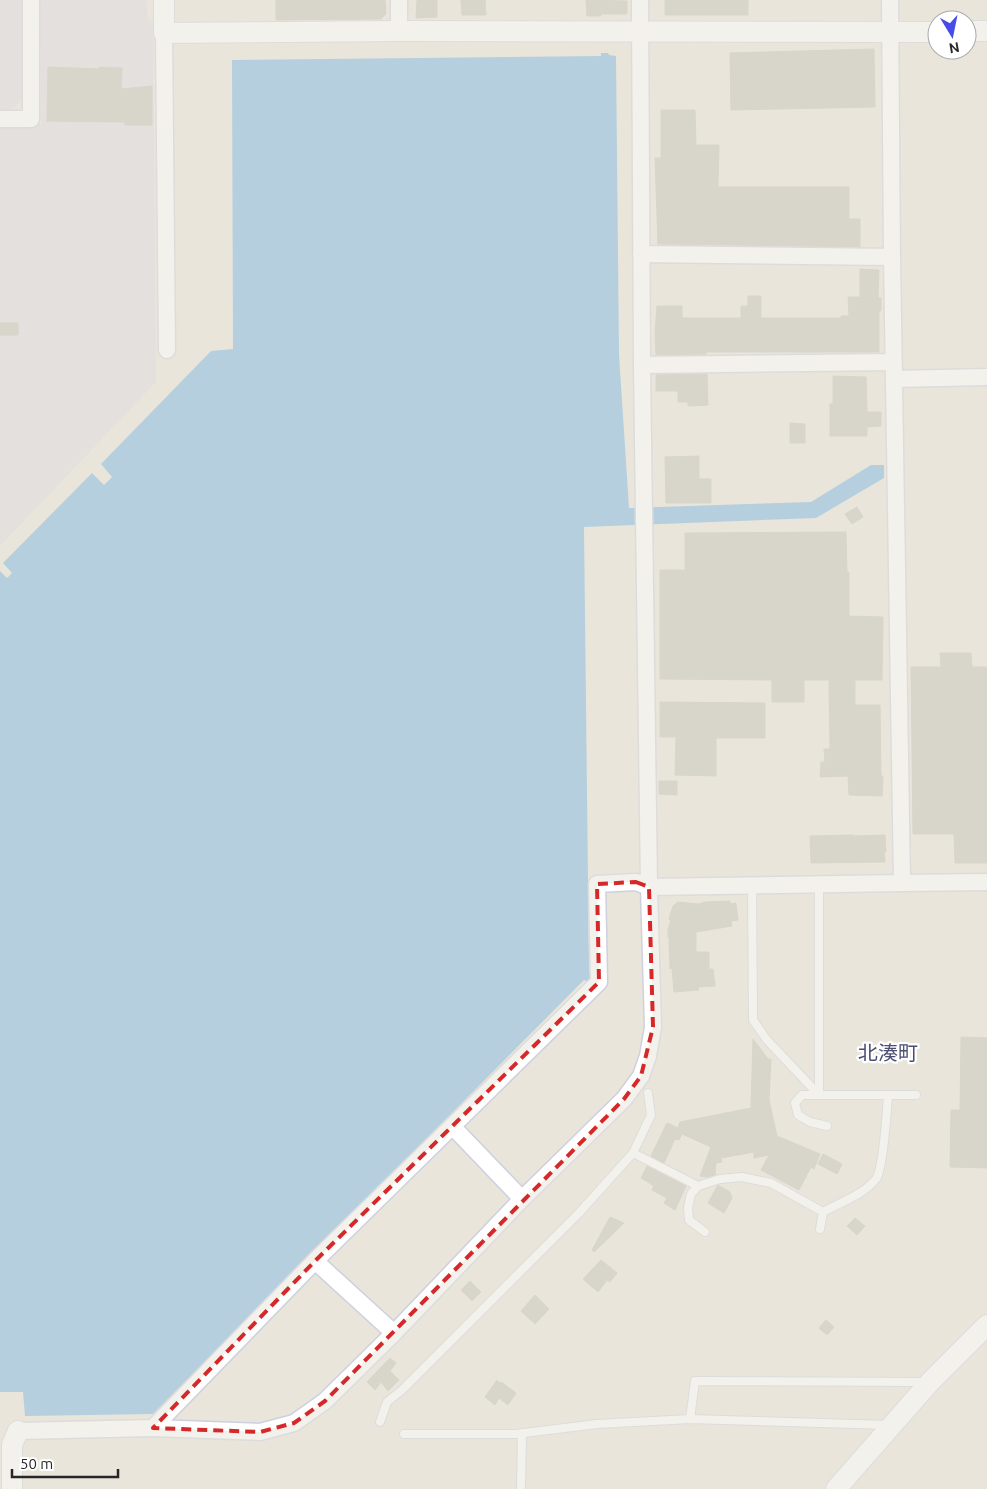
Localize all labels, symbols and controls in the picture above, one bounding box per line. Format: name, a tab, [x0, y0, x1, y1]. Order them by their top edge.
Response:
north arrow	[927, 10, 977, 60]
text: N	[948, 39, 961, 57]
district label: 北湊町	[858, 1041, 918, 1064]
scale bar	[12, 1446, 119, 1478]
text: 50 m	[20, 1455, 53, 1472]

